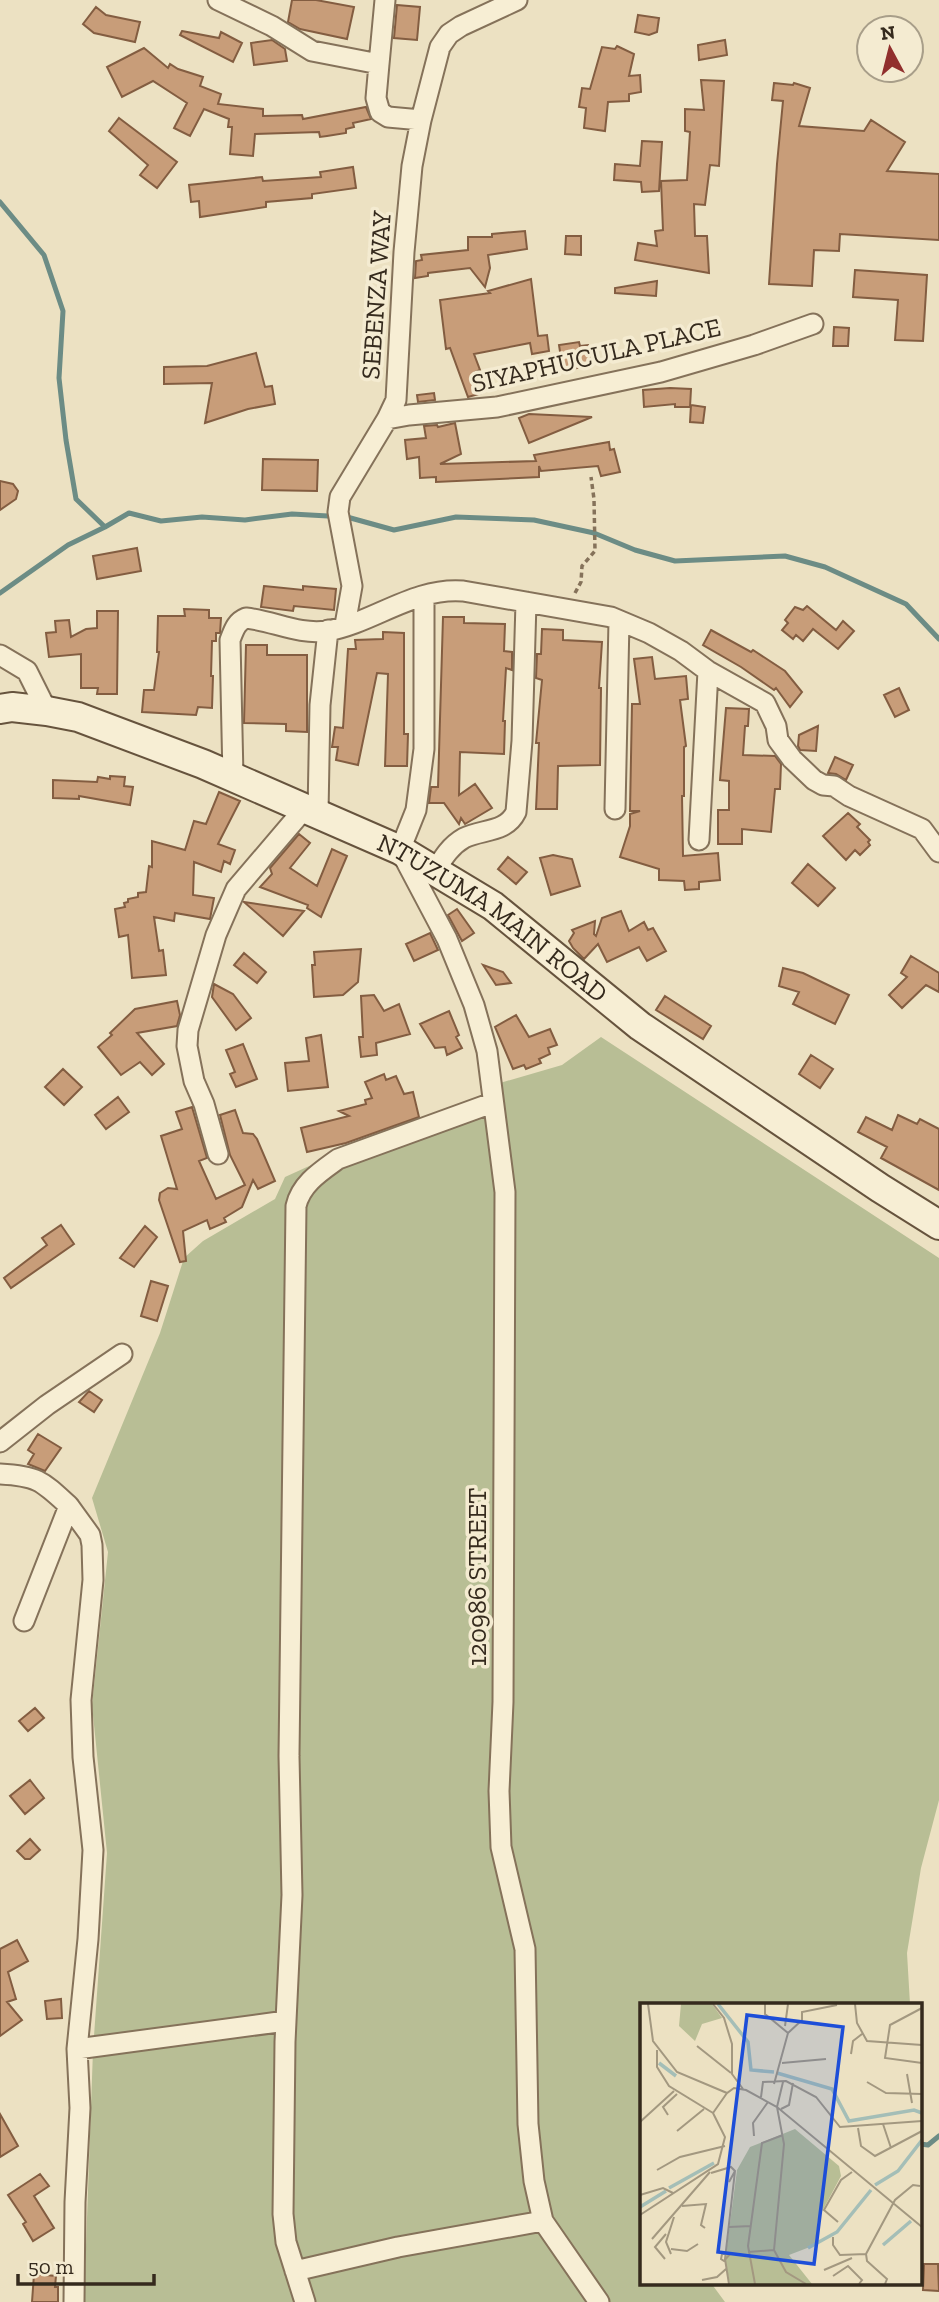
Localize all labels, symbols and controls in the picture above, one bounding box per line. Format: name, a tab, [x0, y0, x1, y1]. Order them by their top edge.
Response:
north arrow	[855, 14, 925, 84]
text: N	[879, 20, 897, 45]
street label: SEBENZA WAY	[354, 210, 398, 380]
street label: SIYAPHUCULA PLACE	[468, 311, 724, 399]
street label: NTUZUMA MAIN ROAD	[373, 826, 614, 1009]
street label: 120986 STREET	[461, 1488, 493, 1666]
inset map	[640, 2003, 922, 2284]
scale bar	[18, 2242, 154, 2286]
text: 50 m	[28, 2254, 74, 2279]

